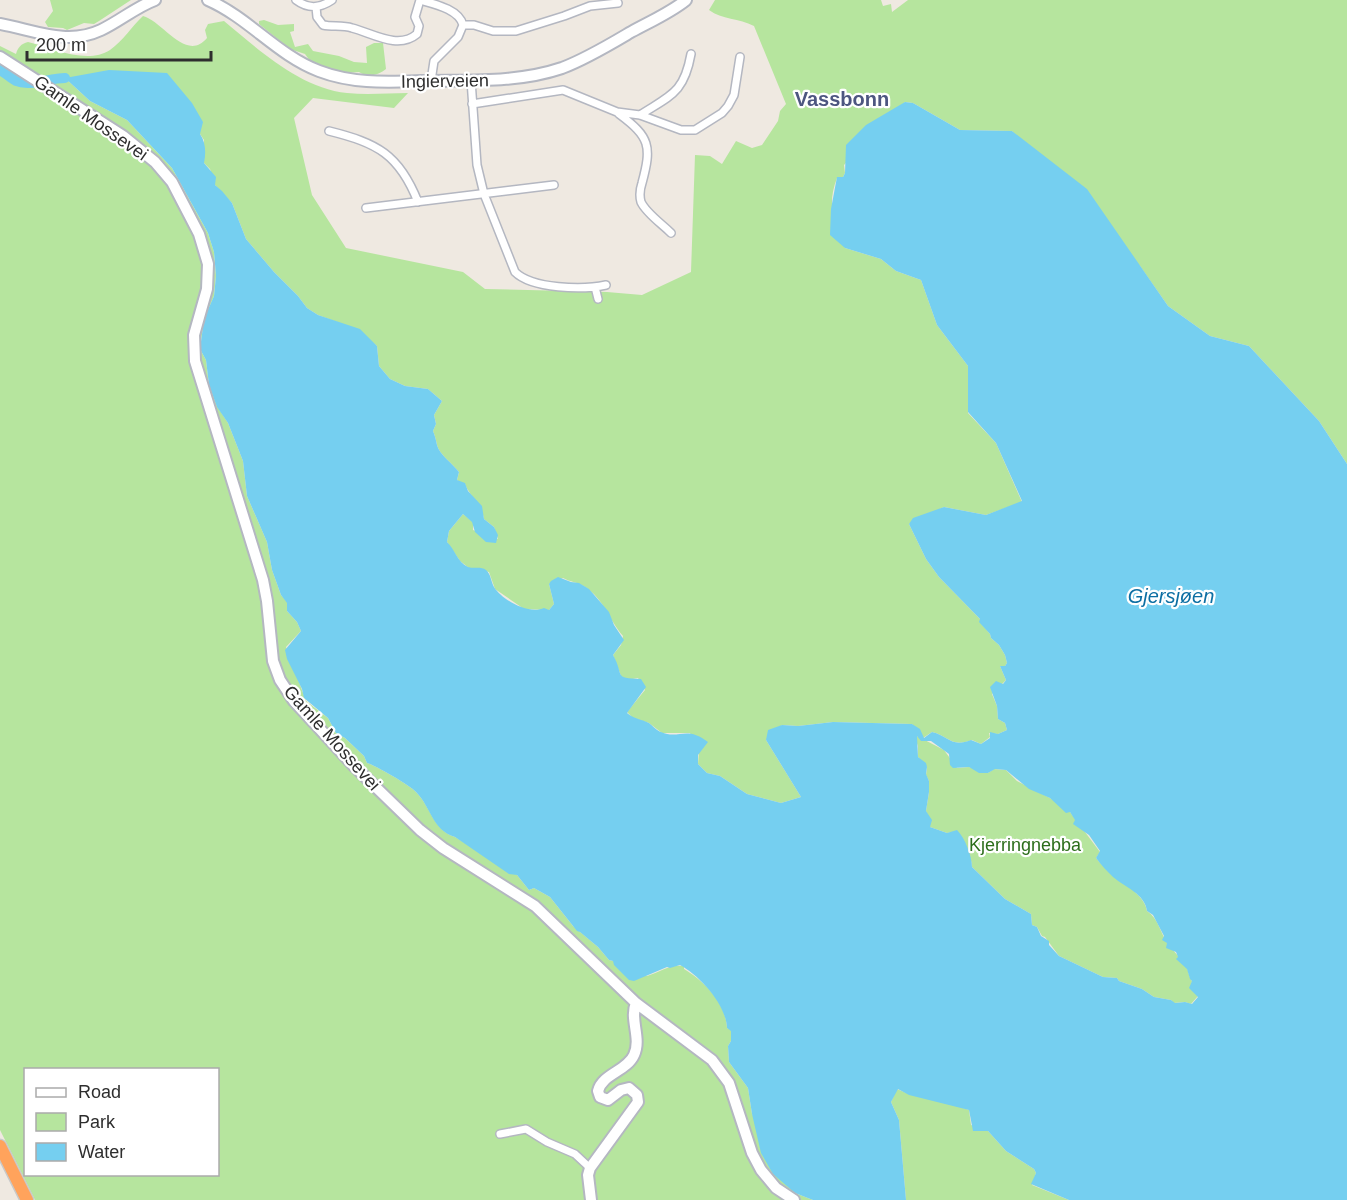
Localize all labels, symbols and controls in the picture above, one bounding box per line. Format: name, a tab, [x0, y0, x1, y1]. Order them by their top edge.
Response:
scale bar	[27, 24, 212, 62]
text: 200 m	[36, 35, 86, 55]
street label: Ingierveien	[401, 70, 489, 92]
street label: Gamle Mossevei	[30, 71, 152, 165]
district label: Vassbonn	[795, 88, 889, 110]
water label: Gjersjøen	[1128, 585, 1214, 607]
street label: Gamle Mossevei	[280, 682, 384, 794]
park label: Kjerringnebba	[969, 835, 1082, 855]
legend	[24, 1068, 219, 1176]
text: Road	[78, 1082, 121, 1102]
text: Park	[78, 1112, 116, 1132]
text: Water	[78, 1142, 125, 1162]

